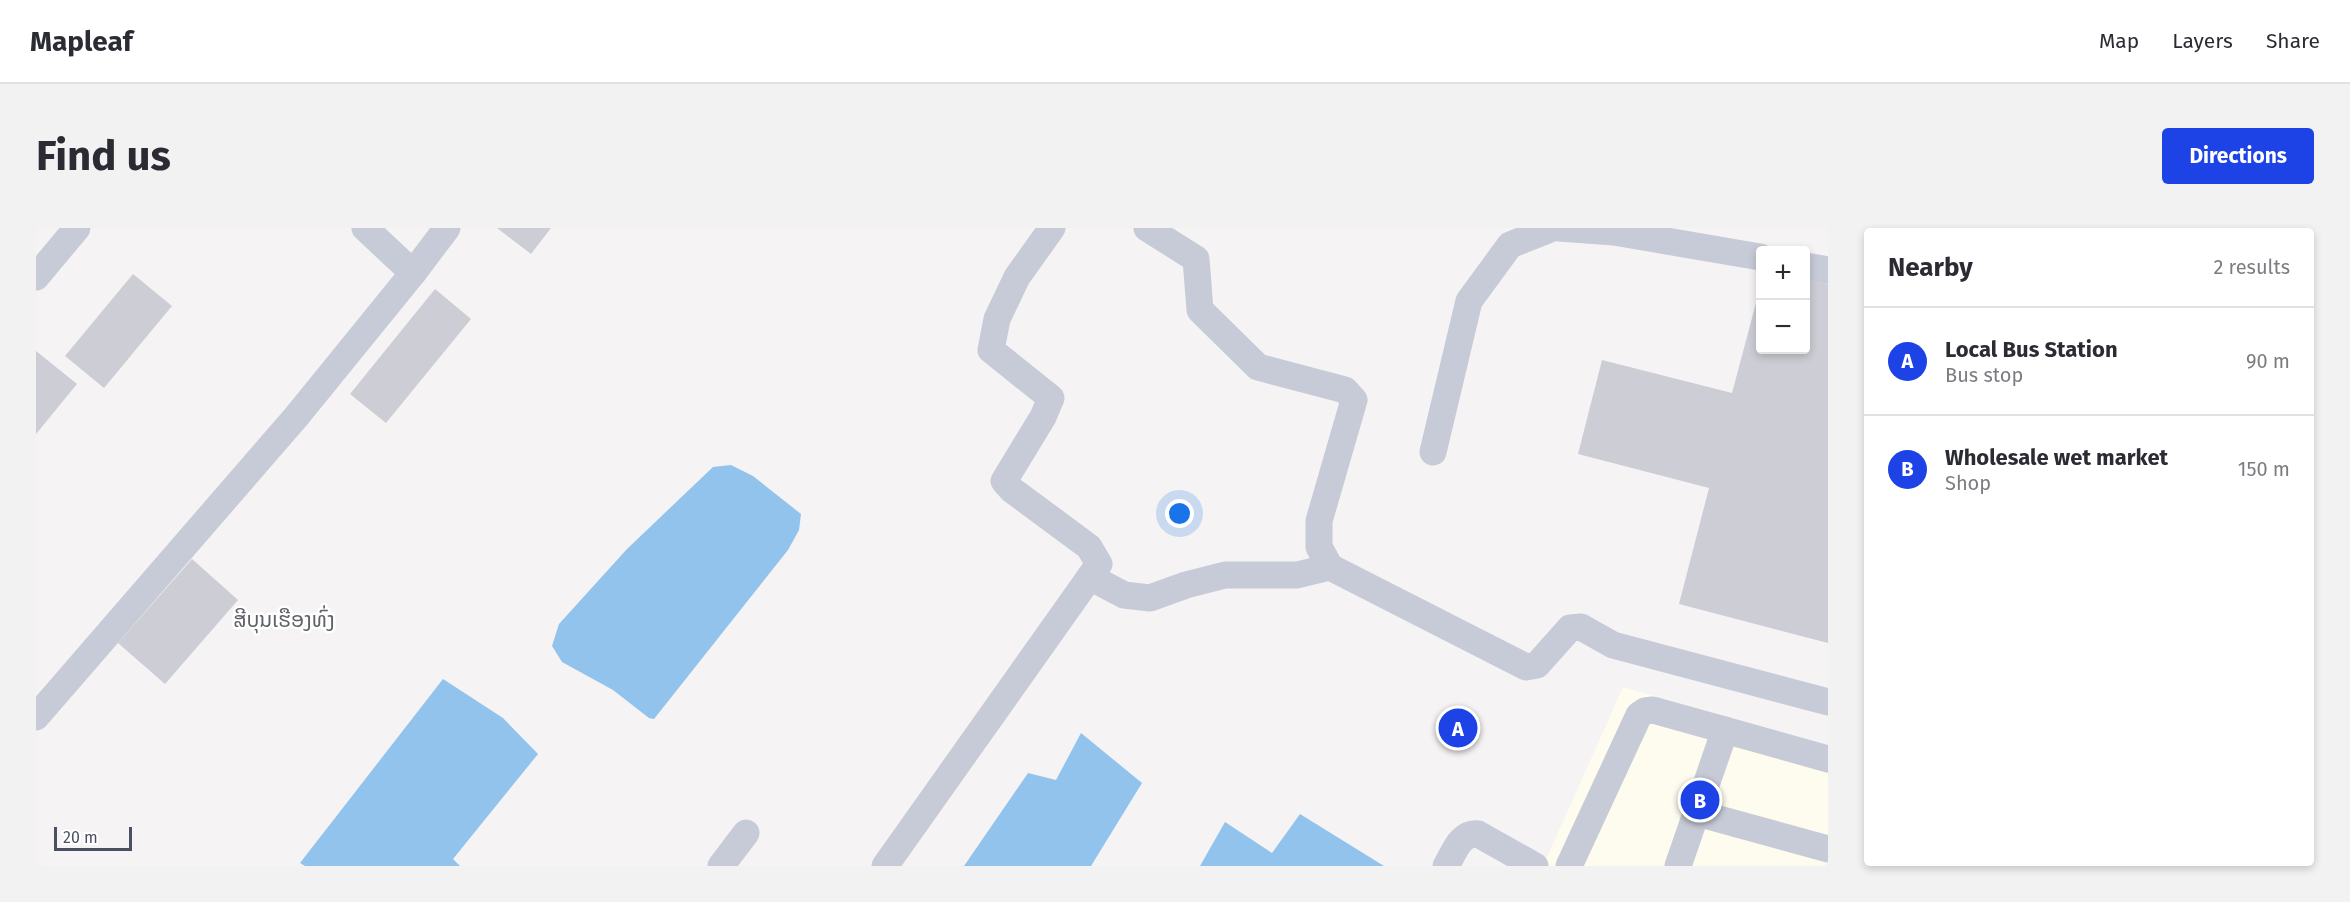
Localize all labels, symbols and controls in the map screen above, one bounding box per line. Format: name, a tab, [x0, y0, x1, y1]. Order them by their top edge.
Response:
text: Mapleaf	[30, 25, 133, 58]
text: Map	[2099, 28, 2139, 54]
text: Layers	[2172, 28, 2233, 54]
text: Share	[2266, 28, 2320, 54]
button: Directions	[2162, 128, 2314, 184]
text: Find us	[36, 131, 171, 181]
map controls	[1756, 246, 1810, 354]
button: +	[1756, 246, 1810, 300]
text: Nearby	[1888, 252, 1973, 283]
text: 2 results	[2213, 255, 2290, 279]
button: −	[1756, 300, 1810, 354]
text: Local Bus Station	[1945, 336, 2118, 363]
text: A	[1902, 349, 1913, 373]
text: 90 m	[2246, 349, 2290, 373]
text: Bus stop	[1945, 363, 2023, 387]
text: Wholesale wet market	[1945, 444, 2168, 471]
text: B	[1901, 457, 1914, 481]
text: 150 m	[2238, 457, 2290, 481]
text: Shop	[1945, 471, 1991, 495]
your location	[1165, 499, 1194, 528]
district label: ສີບຸນເຮືອງທົ່ງ	[233, 605, 335, 634]
pin: A	[1438, 706, 1478, 750]
pin: B	[1680, 778, 1720, 822]
scale bar	[54, 824, 132, 852]
text: 20 m	[63, 828, 98, 847]

